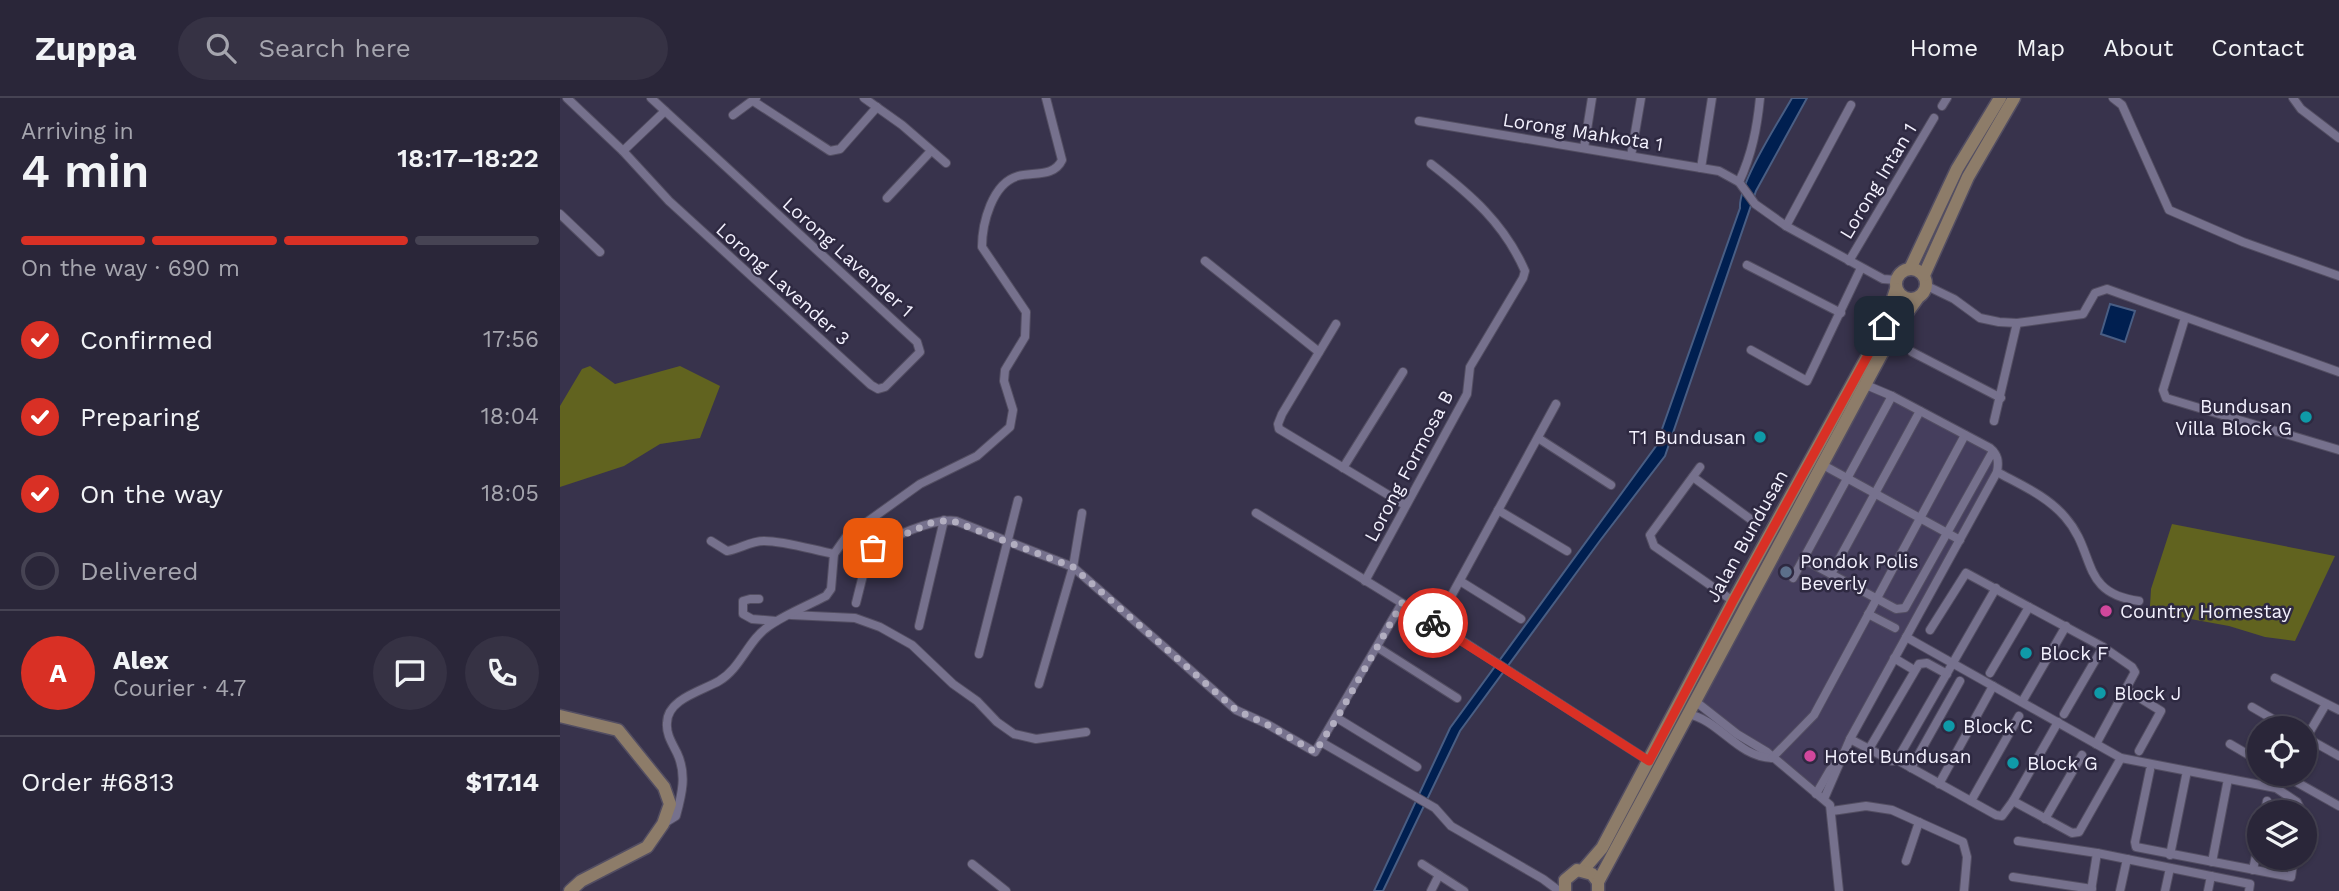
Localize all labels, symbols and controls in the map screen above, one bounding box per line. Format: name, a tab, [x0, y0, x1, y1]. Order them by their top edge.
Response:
search box	[178, 17, 668, 80]
text: Zuppa	[35, 29, 136, 68]
icon: search	[202, 29, 240, 67]
text: Search here	[258, 33, 411, 63]
text: Home	[1910, 34, 1978, 62]
text: Map	[2016, 34, 2065, 62]
text: About	[2103, 34, 2173, 62]
text: Contact	[2211, 34, 2304, 62]
street label: Lorong Mahkota 1	[1501, 108, 1665, 156]
text: Arriving in	[21, 118, 134, 145]
street label: Lorong Intan 1	[1834, 119, 1922, 243]
text: 18:17–18:22	[397, 143, 539, 173]
text: 4 min	[21, 144, 149, 198]
street label: Lorong Lavender 1	[778, 192, 918, 322]
street label: Lorong Lavender 3	[711, 218, 855, 350]
text: On the way · 690 m	[21, 255, 240, 282]
pin	[1854, 296, 1914, 356]
icon: home	[1865, 307, 1903, 345]
icon: check	[21, 321, 59, 359]
text: Confirmed	[80, 325, 213, 355]
text: 17:56	[483, 326, 539, 353]
street label: Lorong Formosa B	[1359, 386, 1459, 546]
place label: Bundusan Villa Block G	[2175, 395, 2292, 440]
icon: check	[21, 398, 59, 436]
text: Preparing	[80, 402, 200, 432]
text: 18:04	[481, 403, 539, 430]
marker: Bundusan Villa Block G	[2298, 409, 2314, 425]
place label: T1 Bundusan	[1629, 426, 1746, 449]
marker: T1 Bundusan	[1752, 429, 1768, 445]
street label: Jalan Bundusan	[1701, 466, 1793, 606]
icon: check	[21, 475, 59, 513]
text: On the way	[80, 479, 223, 509]
text: 18:05	[481, 480, 539, 507]
pin	[843, 518, 903, 578]
icon: bag	[854, 529, 892, 567]
place label: Pondok Polis Beverly	[1800, 550, 1918, 595]
text: Delivered	[80, 556, 199, 586]
marker: Pondok Polis Beverly	[1778, 564, 1794, 580]
courier	[1398, 588, 1468, 658]
place label: Country Homestay	[2120, 600, 2292, 623]
marker: Country Homestay	[2098, 603, 2114, 619]
icon: bike	[1414, 604, 1452, 642]
button: chat	[373, 636, 447, 710]
button: phone	[465, 636, 539, 710]
place label: Block F	[2040, 642, 2109, 665]
text: Alex	[113, 645, 169, 675]
marker: Block F	[2018, 645, 2034, 661]
text: A	[49, 658, 67, 688]
text: Courier · 4.7	[113, 675, 246, 702]
place label: Block J	[2114, 682, 2181, 705]
marker: Block J	[2092, 685, 2108, 701]
place label: Block C	[1963, 715, 2033, 738]
map controls	[2247, 716, 2317, 870]
button: locate	[2247, 716, 2317, 786]
marker: Block C	[1941, 718, 1957, 734]
place label: Hotel Bundusan	[1824, 745, 1972, 768]
marker: Hotel Bundusan	[1802, 748, 1818, 764]
place label: Block G	[2027, 752, 2098, 775]
marker: Block G	[2005, 755, 2021, 771]
text: Order #6813	[21, 767, 174, 797]
text: $17.14	[466, 767, 539, 797]
button: layers	[2247, 800, 2317, 870]

